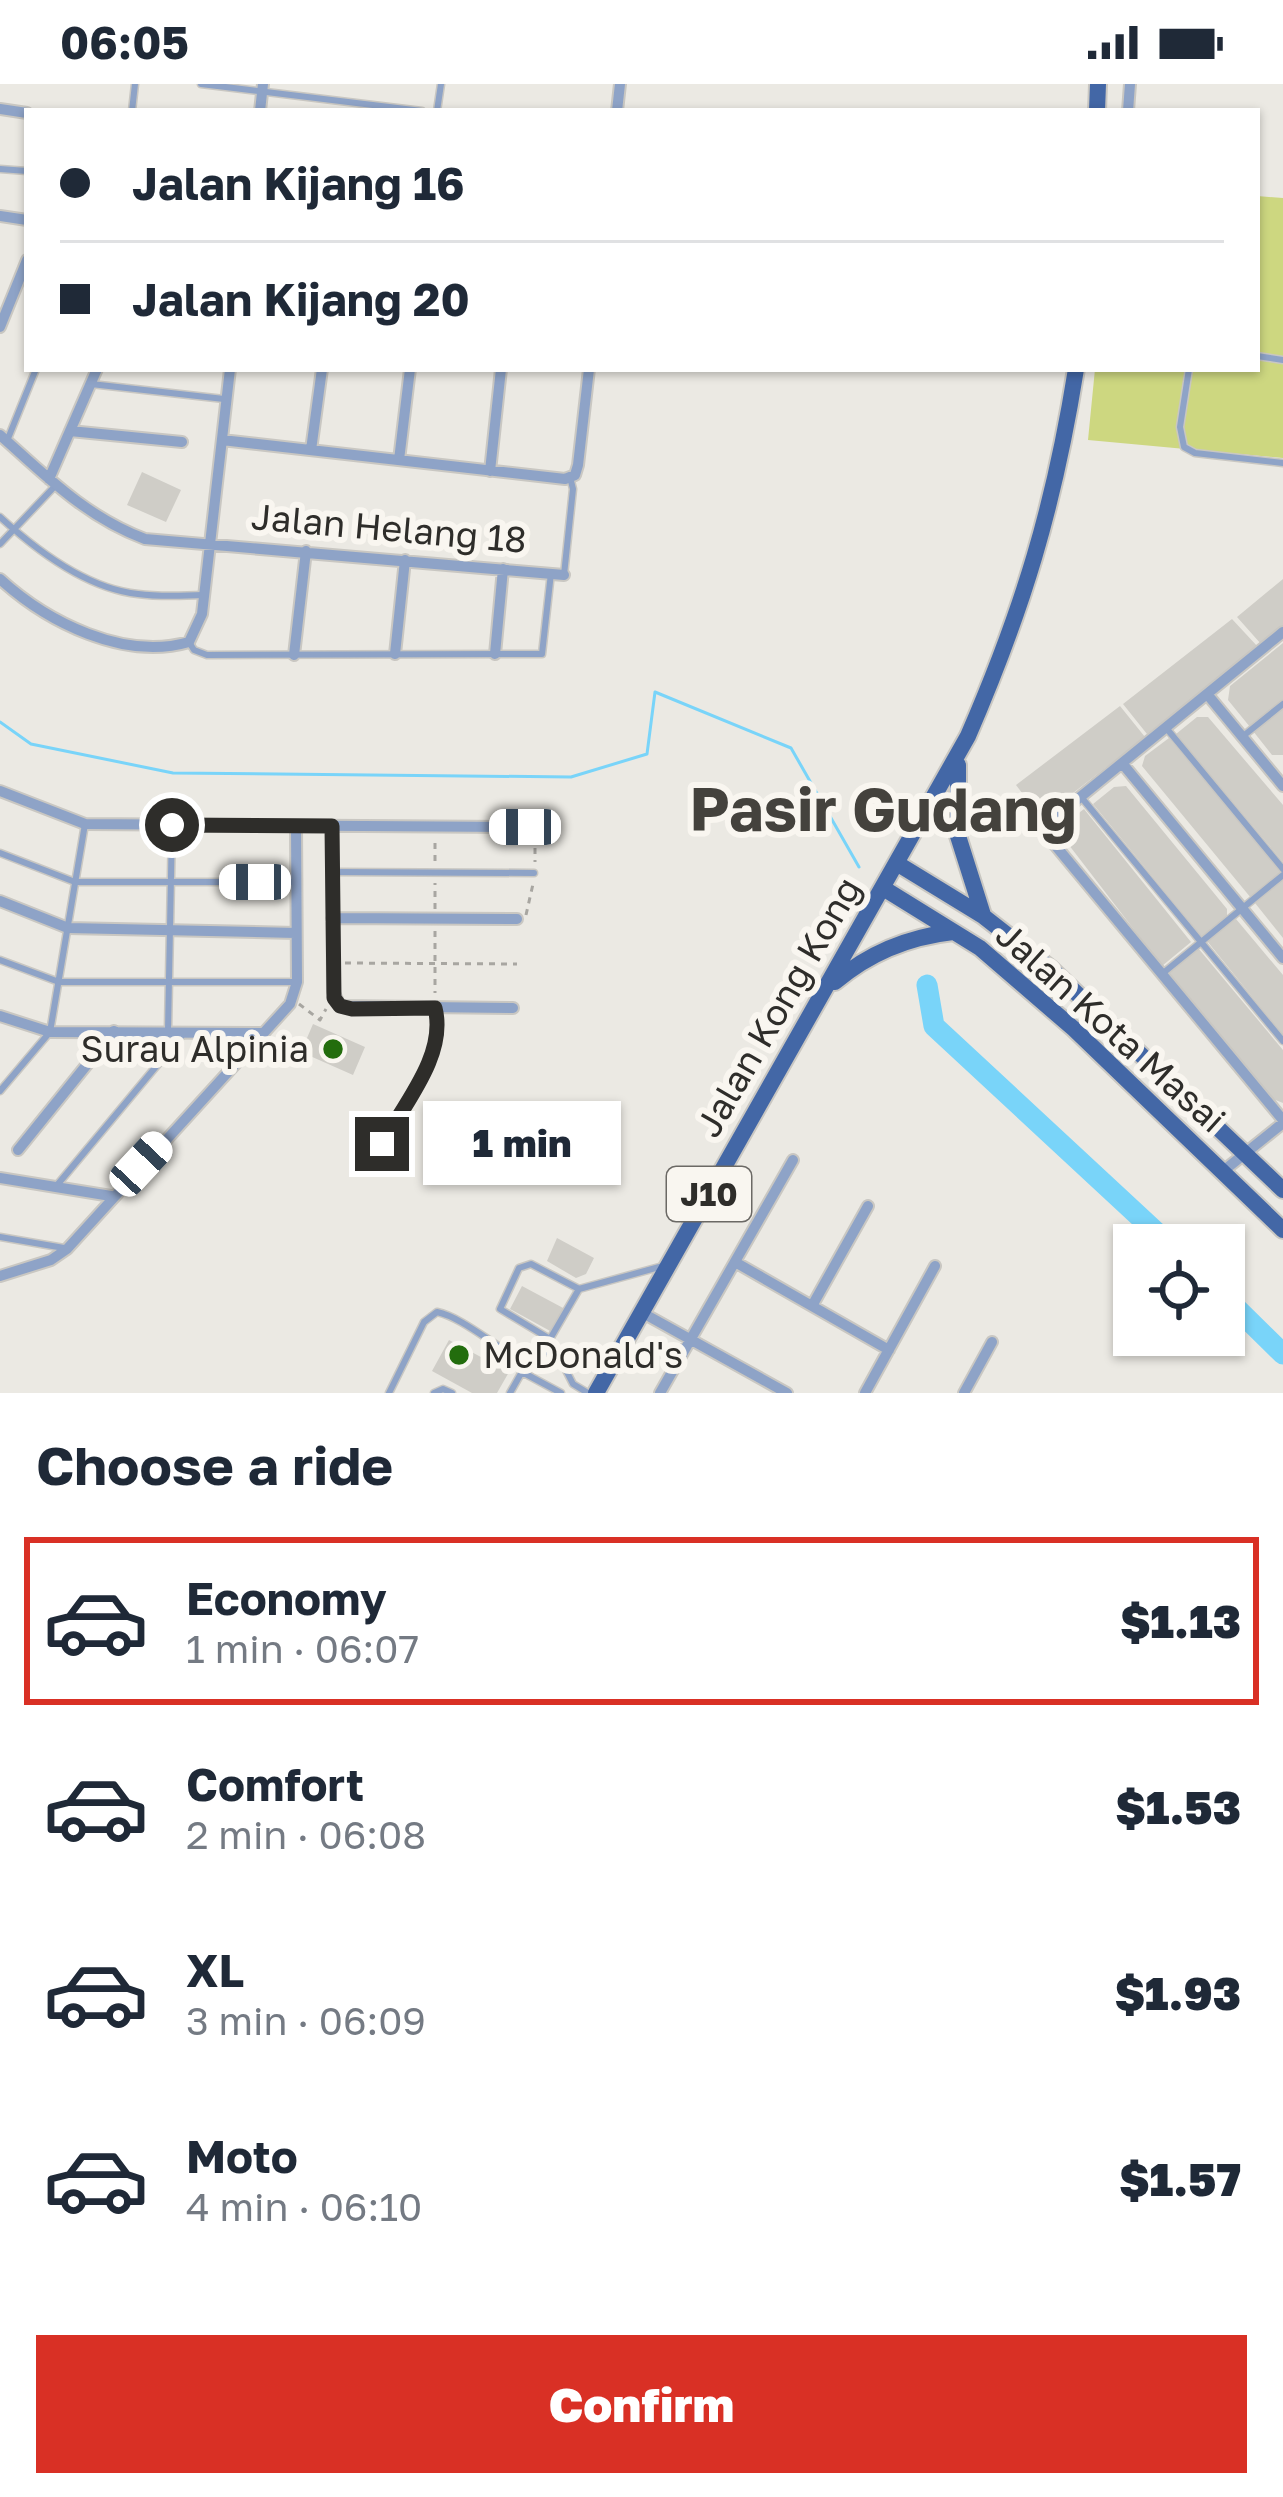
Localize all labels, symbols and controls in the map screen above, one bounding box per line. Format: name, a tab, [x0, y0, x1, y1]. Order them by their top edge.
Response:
text: 06:05	[60, 15, 189, 69]
text: Jalan Kijang 16	[132, 156, 465, 210]
text: Jalan Kijang 20	[132, 272, 470, 326]
street label: Jalan Helang 18	[250, 494, 528, 561]
district label: Pasir Gudang	[689, 772, 1077, 844]
route start	[145, 798, 199, 852]
car	[489, 809, 561, 845]
car	[219, 864, 291, 900]
street label: Jalan Kong Kong	[686, 869, 869, 1144]
street label: Jalan Kota Masai	[988, 913, 1235, 1141]
place label: Surau Alpinia	[81, 1027, 309, 1070]
marker: Surau Alpinia	[320, 1036, 346, 1062]
callout: 1 min	[424, 1102, 622, 1186]
route end	[355, 1117, 409, 1171]
text: 1 min	[472, 1119, 572, 1166]
car	[103, 1125, 179, 1203]
road number: J10	[667, 1167, 751, 1221]
map controls	[1113, 1224, 1245, 1356]
button: locate	[1113, 1224, 1245, 1356]
place label: McDonald's	[483, 1333, 683, 1376]
marker: McDonald's	[446, 1342, 472, 1368]
text: Choose a ride	[36, 1432, 393, 1497]
icon: car	[42, 1567, 150, 1675]
text: Economy	[186, 1571, 387, 1625]
text: $1.13	[1120, 1594, 1241, 1648]
text: 1 min · 06:07	[186, 1625, 419, 1672]
icon: car	[42, 1753, 150, 1861]
text: Comfort	[186, 1757, 364, 1811]
text: $1.53	[1116, 1780, 1241, 1834]
text: 2 min · 06:08	[186, 1811, 426, 1858]
icon: car	[42, 1939, 150, 2047]
text: XL	[186, 1943, 244, 1997]
text: $1.93	[1115, 1966, 1241, 2020]
text: 3 min · 06:09	[186, 1997, 426, 2044]
icon: car	[42, 2125, 150, 2233]
text: Moto	[186, 2129, 298, 2183]
text: $1.57	[1119, 2152, 1241, 2206]
text: 4 min · 06:10	[186, 2183, 422, 2230]
button: Confirm	[36, 2335, 1247, 2473]

